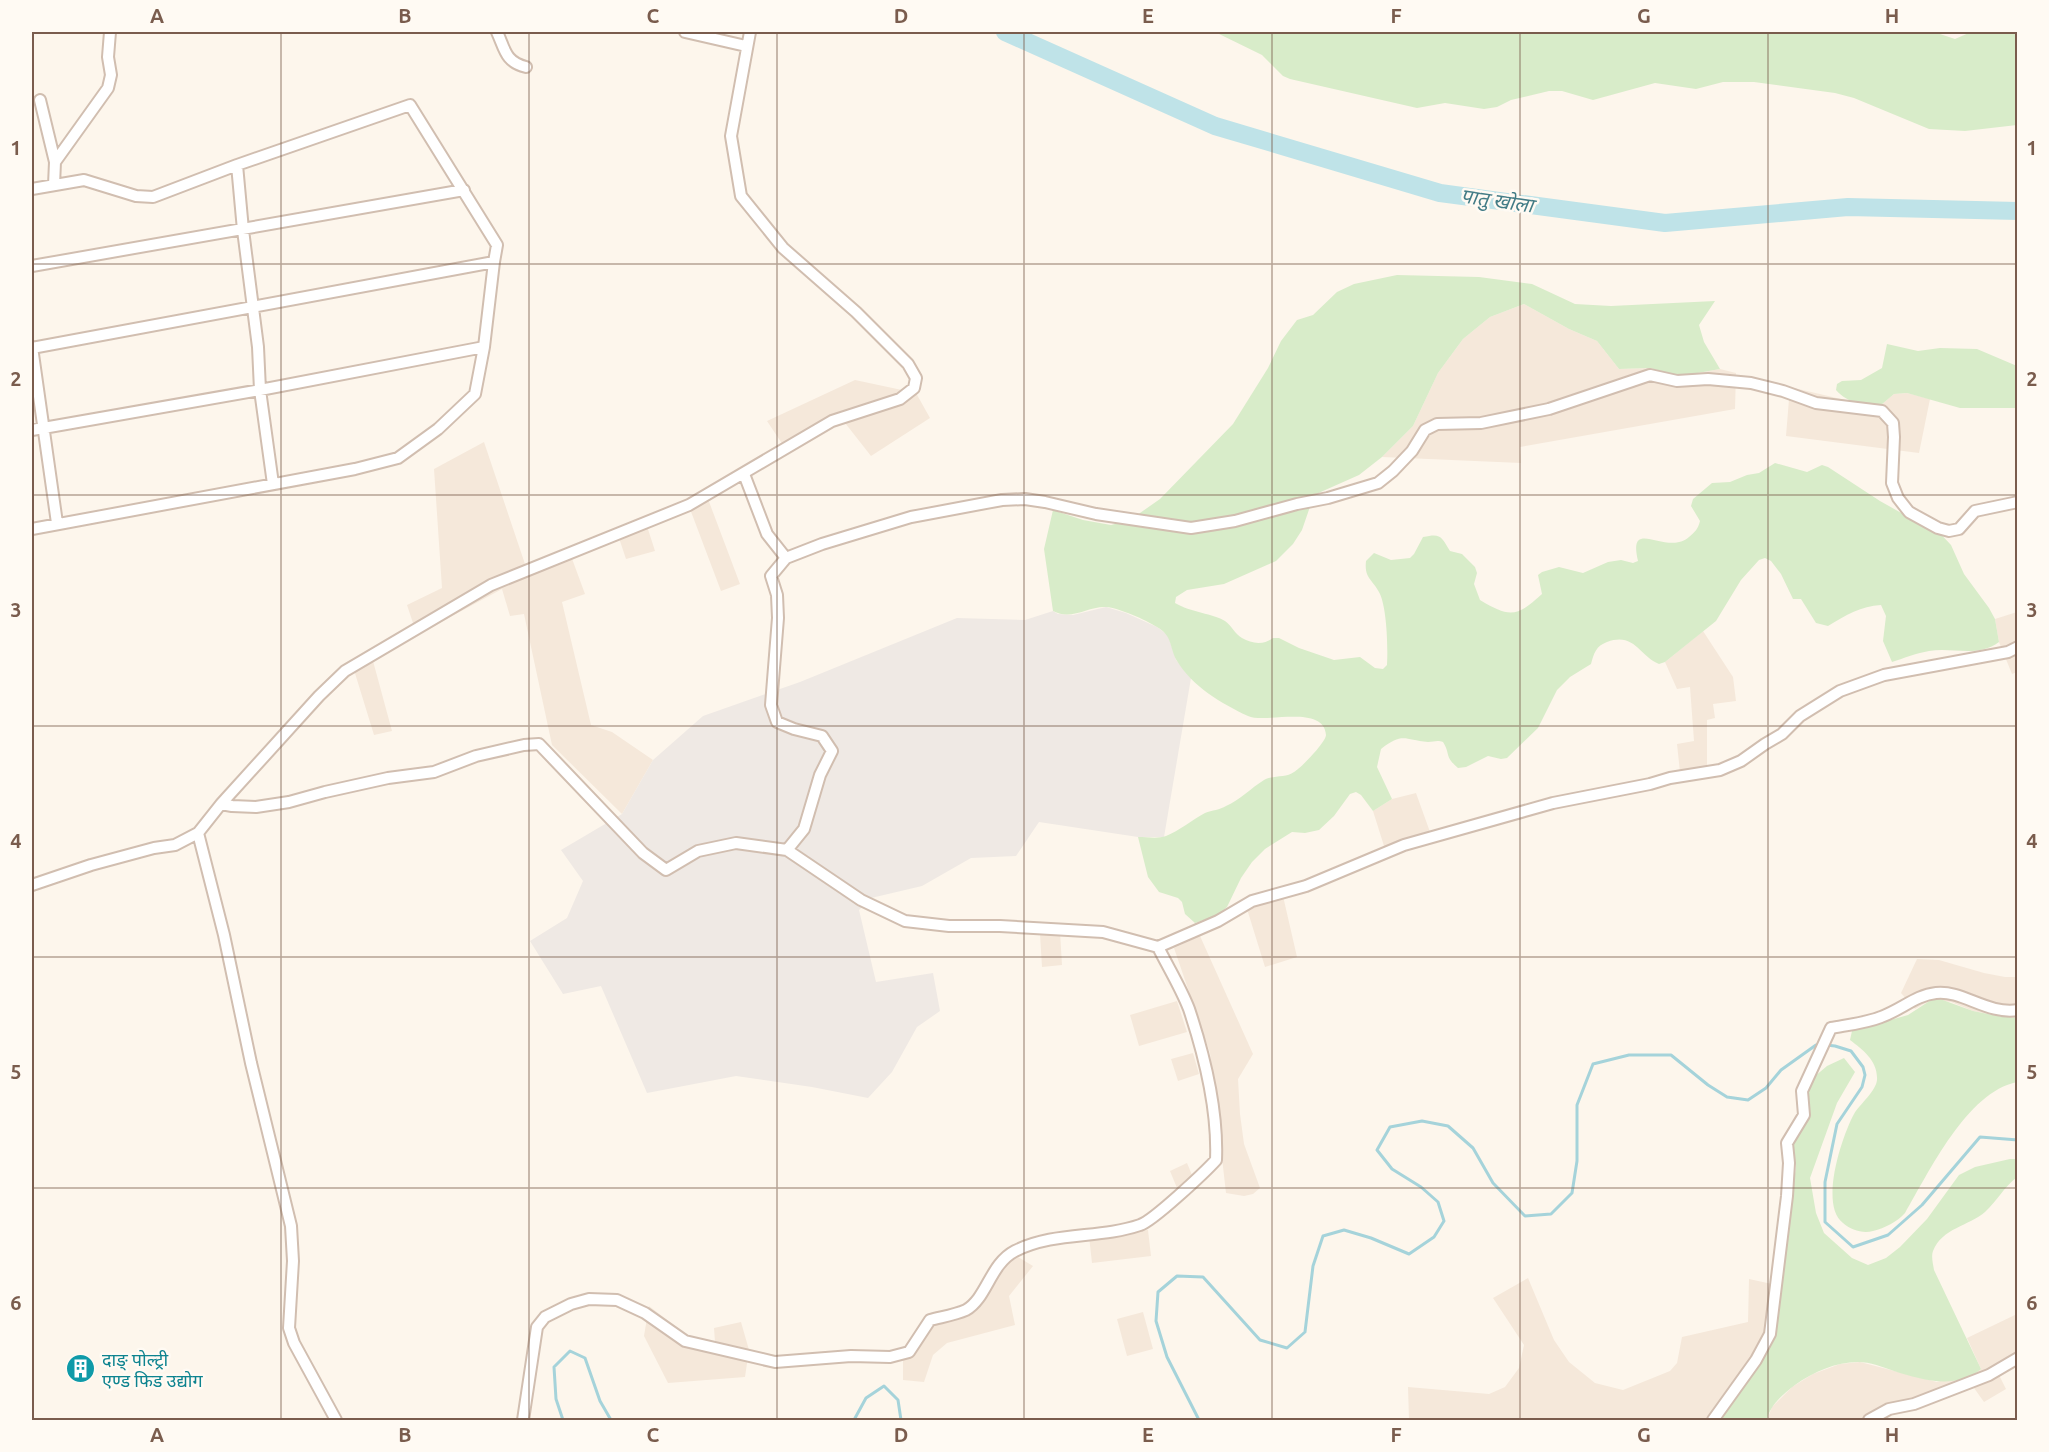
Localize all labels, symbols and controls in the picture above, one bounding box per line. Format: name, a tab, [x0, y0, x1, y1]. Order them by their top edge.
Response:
text: A	[150, 4, 164, 27]
text: B	[398, 4, 412, 27]
text: C	[647, 4, 660, 27]
text: D	[894, 4, 908, 27]
text: E	[1142, 4, 1154, 27]
text: F	[1390, 4, 1402, 27]
text: G	[1637, 4, 1651, 27]
text: H	[1885, 4, 1899, 27]
text: 1	[10, 136, 22, 159]
text: 1	[2026, 136, 2038, 159]
water label: पातु खोला	[1459, 184, 1538, 219]
text: 2	[10, 367, 22, 390]
text: 2	[2026, 367, 2038, 390]
text: 3	[10, 598, 22, 621]
text: 3	[2026, 598, 2038, 621]
text: 4	[10, 829, 22, 852]
text: 4	[2026, 829, 2038, 852]
text: 5	[10, 1060, 22, 1083]
text: 5	[2026, 1060, 2038, 1083]
text: 6	[10, 1291, 22, 1314]
text: 6	[2026, 1291, 2038, 1314]
place label: दाङ् पोल्ट्री एण्ड फिड उद्योग	[102, 1349, 203, 1390]
building icon: दाङ् पोल्ट्री एण्ड फिड उद्योग	[65, 1353, 97, 1385]
text: A	[150, 1423, 164, 1446]
text: B	[398, 1423, 412, 1446]
text: C	[647, 1423, 660, 1446]
text: D	[894, 1423, 908, 1446]
text: E	[1142, 1423, 1154, 1446]
text: F	[1390, 1423, 1402, 1446]
text: G	[1637, 1423, 1651, 1446]
text: H	[1885, 1423, 1899, 1446]

